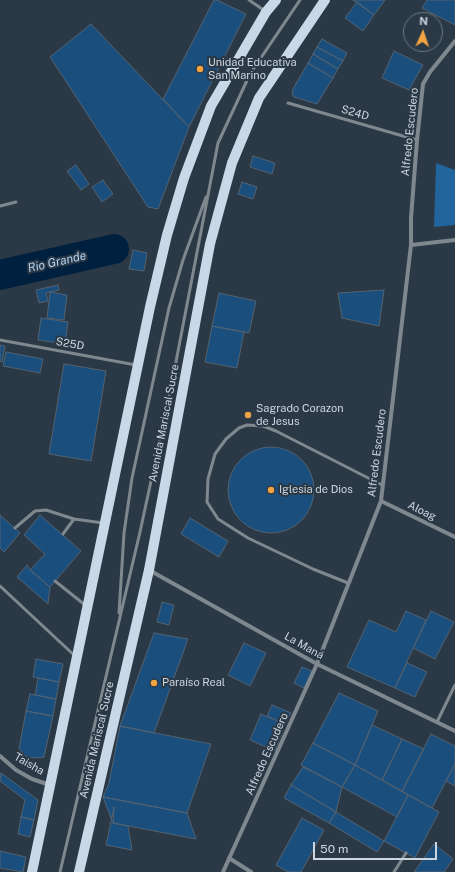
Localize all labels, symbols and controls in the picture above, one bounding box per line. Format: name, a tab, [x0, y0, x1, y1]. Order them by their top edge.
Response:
north arrow	[403, 12, 443, 52]
text: N	[419, 15, 428, 27]
place label: Unidad Educativa San Marino	[208, 56, 297, 82]
marker: Unidad Educativa San Marino	[195, 64, 205, 74]
street label: Alfredo Escudero	[399, 87, 421, 177]
street label: S24D	[339, 103, 371, 123]
water label: Rio Grande	[26, 248, 88, 276]
street label: S25D	[55, 335, 85, 353]
street label: Avenida Mariscal Sucre	[146, 363, 182, 483]
place label: Sagrado Corazon de Jesus	[256, 402, 344, 428]
street label: Alfredo Escudero	[365, 408, 389, 498]
marker: Sagrado Corazon de Jesus	[243, 410, 253, 420]
place label: Iglesia de Dios	[279, 483, 353, 497]
marker: Iglesia de Dios	[266, 485, 276, 495]
street label: Aloag	[406, 499, 438, 523]
street label: La Maná	[282, 630, 326, 662]
place label: Paraíso Real	[162, 676, 225, 690]
marker: Paraíso Real	[149, 678, 159, 688]
street label: Avenida Mariscal Sucre	[77, 680, 117, 800]
street label: Alfredo Escudero	[243, 711, 291, 797]
street label: Taisha	[12, 750, 46, 778]
scale bar	[315, 834, 439, 860]
text: 50 m	[320, 842, 348, 856]

